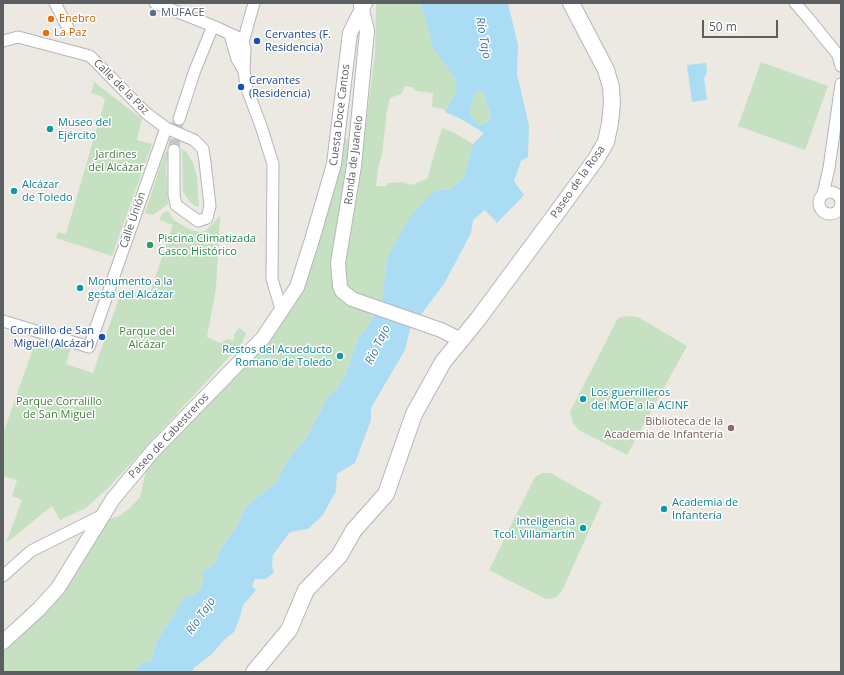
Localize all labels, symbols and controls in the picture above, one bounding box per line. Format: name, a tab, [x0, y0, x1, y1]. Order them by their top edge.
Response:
place label: MUFACE	[161, 6, 205, 20]
marker: MUFACE	[148, 8, 158, 18]
place label: Enebro	[59, 12, 96, 26]
scale bar	[704, 12, 780, 38]
marker: Enebro	[46, 14, 56, 24]
water label: Río Tajo	[472, 16, 494, 60]
text: 50 m	[709, 18, 737, 35]
place label: La Paz	[54, 26, 87, 40]
marker: La Paz	[41, 28, 51, 38]
place label: Cervantes (F. Residencia)	[265, 28, 331, 54]
marker: Cervantes (F. Residencia)	[252, 36, 262, 46]
street label: Calle de la Paz	[91, 57, 151, 117]
street label: Cuesta Doce Cantos	[327, 63, 353, 167]
place label: Cervantes (Residencia)	[249, 74, 310, 100]
marker: Cervantes (Residencia)	[236, 82, 246, 92]
street label: Ronda de Juanelo	[342, 115, 366, 205]
place label: Museo del Ejército	[58, 116, 111, 142]
marker: Museo del Ejército	[45, 124, 55, 134]
street label: Paseo de la Rosa	[548, 143, 608, 221]
park label: Jardines del Alcázar	[88, 148, 144, 174]
place label: Alcázar de Toledo	[22, 178, 73, 204]
marker: Alcázar de Toledo	[9, 186, 19, 196]
street label: Calle Unión	[117, 190, 149, 250]
place label: Piscina Climatizada Casco Histórico	[158, 232, 256, 258]
marker: Piscina Climatizada Casco Histórico	[145, 240, 155, 250]
place label: Monumento a la gesta del Alcázar	[88, 275, 174, 301]
marker: Monumento a la gesta del Alcázar	[75, 283, 85, 293]
water label: Río Tajo	[362, 323, 394, 367]
place label: Corralillo de San Miguel (Alcázar)	[10, 324, 94, 350]
park label: Parque del Alcázar	[119, 325, 175, 351]
marker: Corralillo de San Miguel (Alcázar)	[97, 332, 107, 342]
place label: Restos del Acueducto Romano de Toledo	[222, 343, 332, 369]
marker: Restos del Acueducto Romano de Toledo	[335, 351, 345, 361]
place label: Los guerrilleros del MOE a la ACINF	[591, 386, 689, 412]
street label: Paseo de Cabestreros	[126, 391, 212, 481]
marker: Los guerrilleros del MOE a la ACINF	[578, 394, 588, 404]
park label: Parque Corralillo de San Miguel	[16, 395, 102, 421]
place label: Biblioteca de la Academia de Infantería	[604, 415, 723, 441]
marker: Biblioteca de la Academia de Infantería	[726, 423, 736, 433]
place label: Academia de Infantería	[672, 496, 738, 522]
marker: Academia de Infantería	[659, 504, 669, 514]
place label: Inteligencia Tcol. Villamartín	[493, 515, 575, 541]
marker: Inteligencia Tcol. Villamartín	[578, 523, 588, 533]
water label: Río Tajo	[183, 595, 219, 637]

